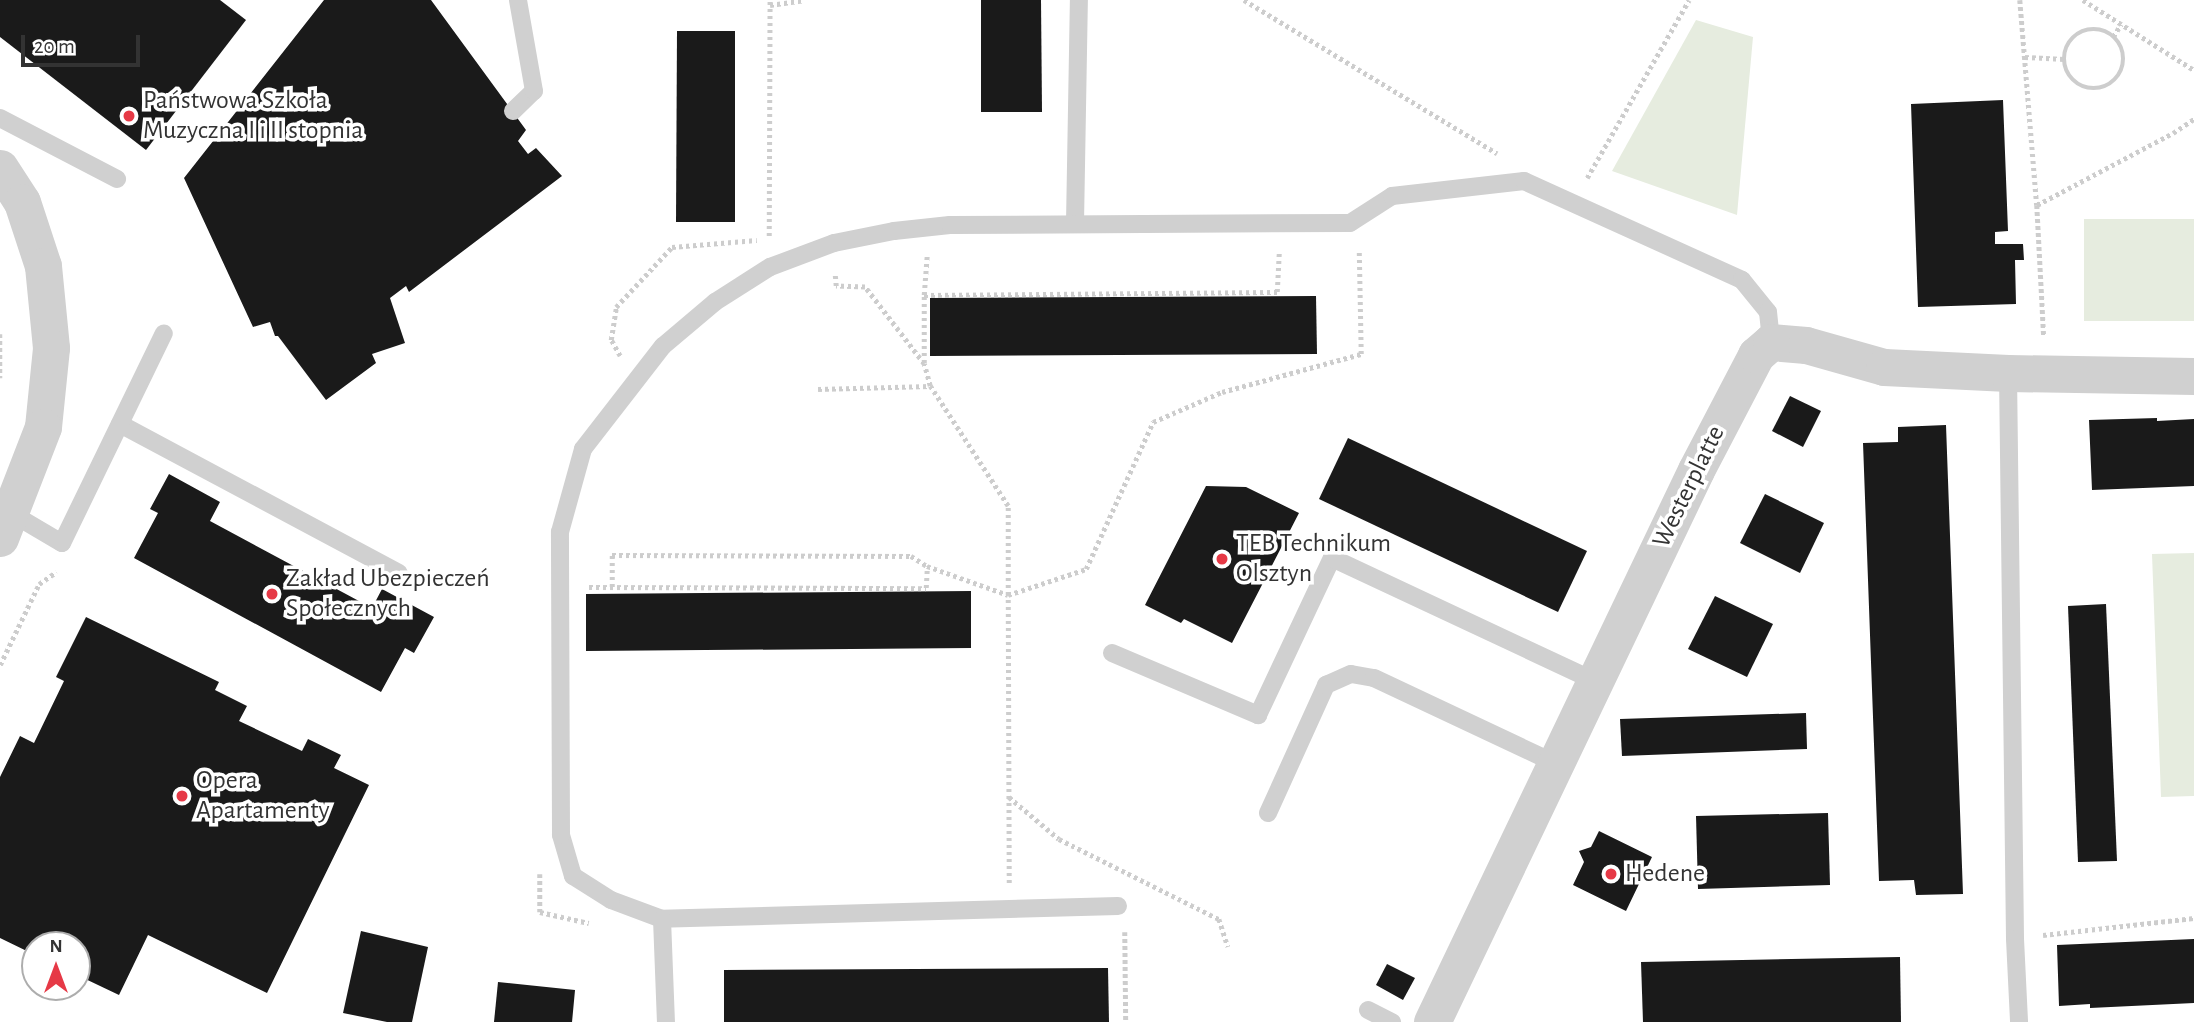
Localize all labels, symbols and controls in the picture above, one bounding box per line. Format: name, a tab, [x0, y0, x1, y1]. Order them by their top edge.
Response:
scale bar	[24, 21, 144, 65]
text: 20 m	[34, 36, 75, 57]
place label: Państwowa Szkoła Muzyczna I i II stopnia	[143, 85, 363, 146]
marker: Państwowa Szkoła Muzyczna I i II stopnia	[121, 108, 137, 124]
street label: Westerplatte	[1646, 421, 1732, 553]
place label: TEB Technikum Olsztyn	[1236, 528, 1391, 590]
marker: TEB Technikum Olsztyn	[1214, 551, 1230, 567]
place label: Zakład Ubezpieczeń Społecznych	[286, 563, 490, 624]
marker: Zakład Ubezpieczeń Społecznych	[264, 586, 280, 602]
place label: Opera Apartamenty	[196, 765, 330, 826]
marker: Opera Apartamenty	[174, 788, 190, 804]
place label: Hedene	[1625, 858, 1705, 890]
marker: Hedene	[1603, 866, 1619, 882]
north arrow	[21, 931, 91, 1001]
text: N	[49, 937, 63, 956]

